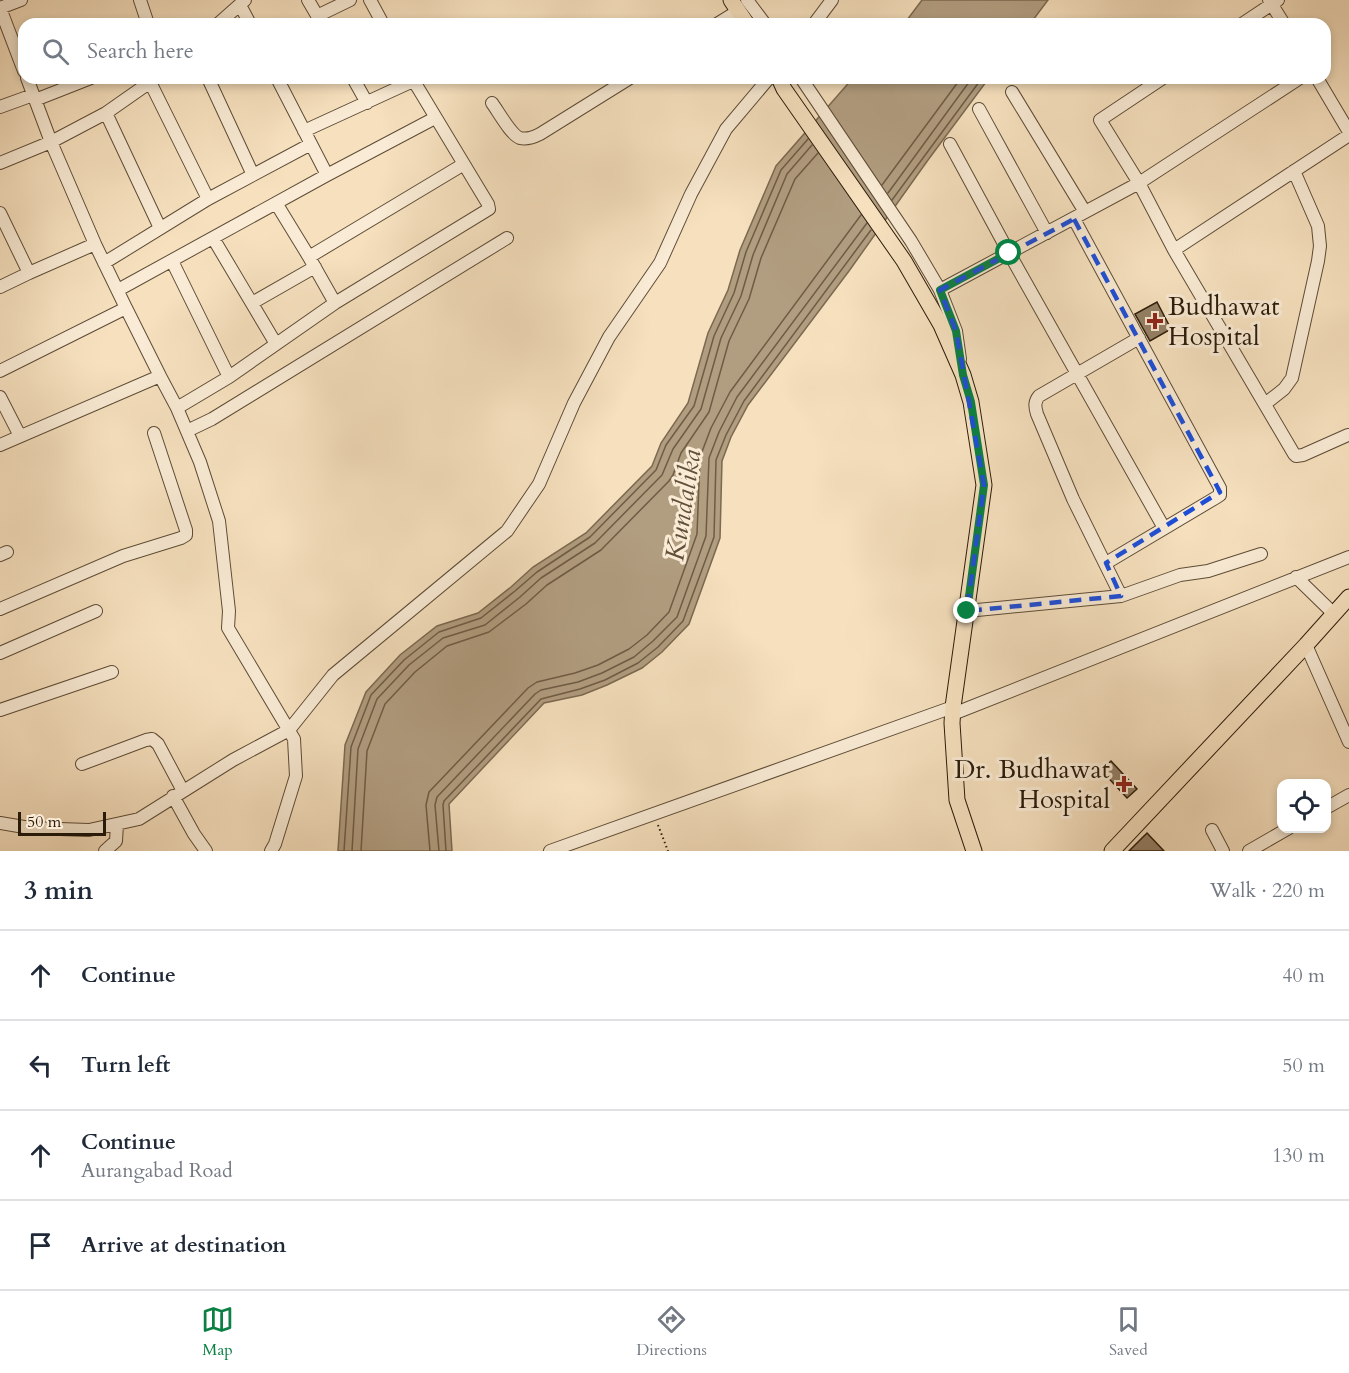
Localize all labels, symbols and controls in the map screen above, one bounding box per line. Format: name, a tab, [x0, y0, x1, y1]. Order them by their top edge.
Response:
search box	[18, 18, 1331, 84]
icon: search	[39, 35, 72, 68]
text: Search here	[87, 36, 194, 66]
route start	[995, 239, 1021, 265]
place label: Budhawat Hospital	[1168, 289, 1280, 354]
marker: Budhawat Hospital	[1146, 312, 1164, 330]
water label: Kundalika	[656, 446, 711, 564]
route end	[953, 597, 979, 623]
place label: Dr. Budhawat Hospital	[954, 752, 1110, 817]
marker: Dr. Budhawat Hospital	[1115, 775, 1133, 793]
map controls	[1277, 779, 1331, 833]
button: locate	[1277, 779, 1331, 833]
scale bar	[18, 809, 106, 836]
text: 50 m	[27, 811, 61, 833]
text: 3 min	[24, 873, 93, 908]
text: Walk · 220 m	[1210, 877, 1325, 904]
icon: ahead	[24, 959, 57, 992]
text: Continue	[81, 960, 176, 990]
text: 40 m	[1282, 962, 1325, 989]
icon: left	[24, 1049, 57, 1082]
text: Turn left	[81, 1050, 170, 1080]
text: 50 m	[1282, 1052, 1325, 1079]
text: Continue	[81, 1127, 176, 1157]
icon: ahead	[24, 1139, 57, 1172]
text: 130 m	[1272, 1142, 1325, 1169]
text: Aurangabad Road	[81, 1157, 233, 1184]
icon: arrive	[24, 1229, 57, 1262]
text: Arrive at destination	[81, 1230, 286, 1260]
tab: Map	[201, 1303, 234, 1361]
tab: Directions	[636, 1303, 707, 1361]
tab: Saved	[1109, 1303, 1148, 1361]

